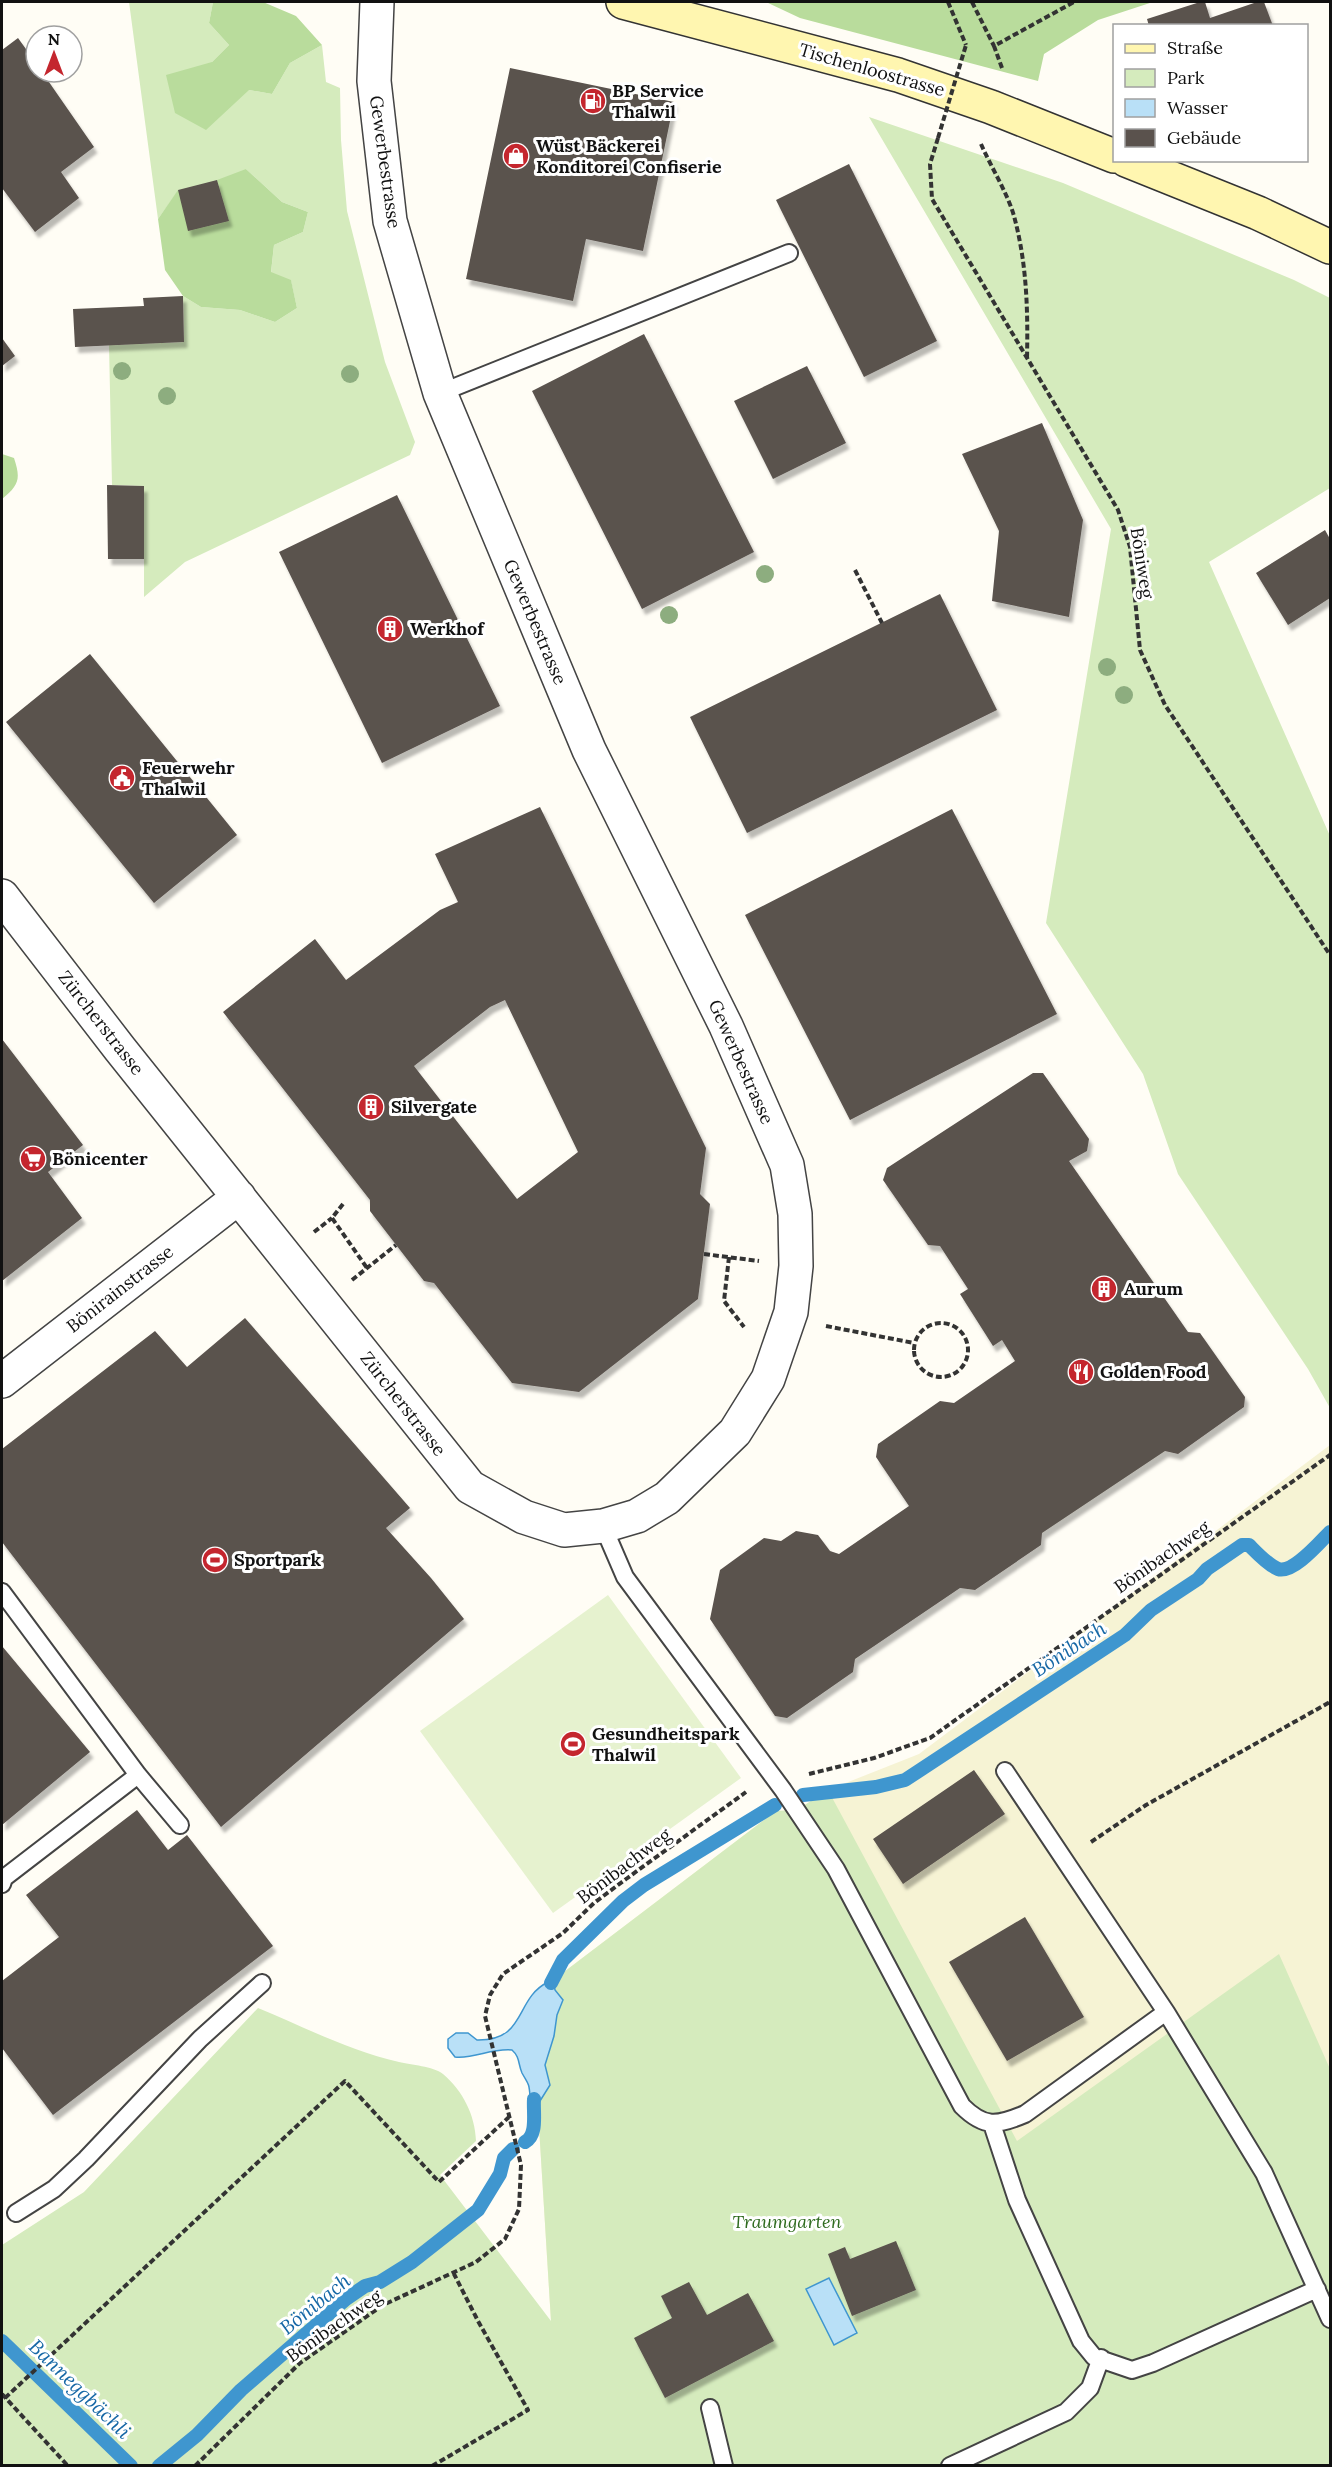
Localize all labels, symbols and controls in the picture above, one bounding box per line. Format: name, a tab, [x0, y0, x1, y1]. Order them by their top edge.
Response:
north arrow	[24, 24, 84, 84]
legend	[1113, 24, 1308, 162]
text: N	[48, 29, 60, 49]
text: Straße	[1167, 36, 1223, 59]
street label: Tischenloostrasse	[797, 38, 948, 101]
text: Park	[1167, 66, 1205, 89]
place label: BP Service Thalwil	[612, 79, 704, 123]
fuel station icon: BP Service Thalwil	[578, 86, 608, 116]
street label: Gewerbestrasse	[365, 94, 406, 230]
text: Wasser	[1167, 96, 1228, 119]
text: Gebäude	[1167, 126, 1242, 149]
place label: Wüst Bäckerei Konditorei Confiserie	[536, 134, 722, 178]
shop icon: Wüst Bäckerei Konditorei Confiserie	[501, 141, 531, 171]
street label: Böniweg	[1126, 526, 1160, 601]
street label: Gewerbestrasse	[499, 556, 572, 688]
building icon: Werkhof	[375, 614, 405, 644]
place label: Werkhof	[410, 617, 485, 640]
place label: Feuerwehr Thalwil	[142, 756, 235, 800]
public building icon: Feuerwehr Thalwil	[107, 763, 137, 793]
street label: Zürcherstrasse	[54, 966, 149, 1080]
street label: Gewerbestrasse	[704, 996, 779, 1128]
building icon: Silvergate	[356, 1092, 386, 1122]
place label: Silvergate	[391, 1095, 477, 1118]
supermarket icon: Bönicenter	[18, 1144, 48, 1174]
place label: Bönicenter	[52, 1147, 148, 1170]
street label: Bönirainstrasse	[62, 1240, 178, 1337]
building icon: Aurum	[1089, 1274, 1119, 1304]
place label: Aurum	[1124, 1277, 1184, 1300]
street label: Zürcherstrasse	[356, 1347, 451, 1461]
restaurant icon: Golden Food	[1066, 1357, 1096, 1387]
place label: Golden Food	[1100, 1360, 1207, 1383]
street label: Bönibachweg	[1109, 1515, 1215, 1598]
sports icon: Sportpark	[200, 1545, 230, 1575]
place label: Sportpark	[234, 1548, 321, 1571]
water label: Bönibach	[1027, 1615, 1111, 1682]
place label: Gesundheitspark Thalwil	[592, 1722, 740, 1766]
sports icon: Gesundheitspark Thalwil	[558, 1729, 588, 1759]
street label: Bönibachweg	[572, 1822, 676, 1908]
park label: Traumgarten	[732, 2210, 842, 2233]
water label: Bönibach	[274, 2267, 355, 2340]
street label: Bönibachweg	[281, 2284, 387, 2367]
water label: Banneggbächli	[24, 2334, 137, 2444]

